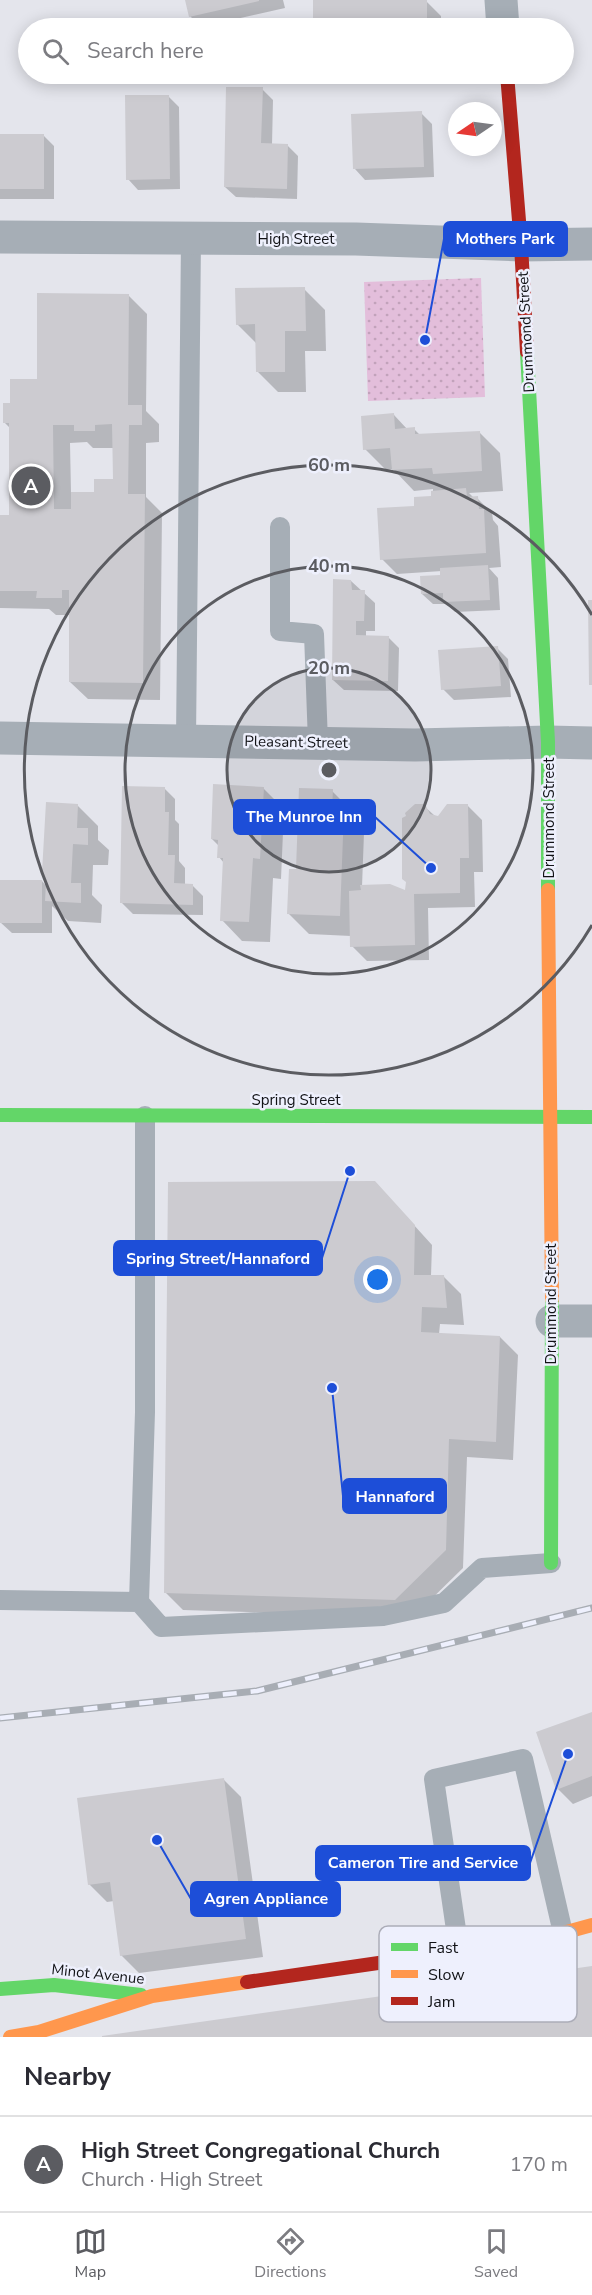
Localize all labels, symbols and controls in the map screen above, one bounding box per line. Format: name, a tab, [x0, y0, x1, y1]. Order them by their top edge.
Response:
search box	[18, 18, 574, 84]
icon: search	[39, 35, 72, 68]
text: Search here	[87, 36, 204, 66]
north arrow	[448, 102, 502, 156]
callout: Mothers Park	[444, 222, 567, 256]
text: Mothers Park	[455, 228, 555, 250]
street label: High Street	[258, 229, 335, 249]
street label: Drummond Street	[513, 270, 539, 393]
text: 60 m	[308, 453, 350, 477]
pin: A	[12, 464, 51, 508]
text: 40 m	[308, 554, 350, 578]
text: 20 m	[308, 656, 350, 680]
street label: Pleasant Street	[244, 731, 349, 753]
street label: Drummond Street	[539, 757, 559, 878]
centre of rings	[319, 760, 339, 780]
callout: The Munroe Inn	[234, 800, 375, 834]
text: The Munroe Inn	[246, 806, 362, 828]
street label: Spring Street	[252, 1090, 341, 1110]
callout: Spring Street/Hannaford	[114, 1241, 322, 1275]
street label: Drummond Street	[541, 1243, 561, 1364]
text: Spring Street/Hannaford	[126, 1248, 310, 1270]
your location	[363, 1265, 392, 1294]
callout: Hannaford	[343, 1479, 446, 1513]
text: Hannaford	[355, 1486, 435, 1508]
callout: Cameron Tire and Service	[316, 1846, 530, 1880]
text: Cameron Tire and Service	[328, 1852, 519, 1874]
callout: Agren Appliance	[191, 1882, 340, 1916]
text: Agren Appliance	[204, 1888, 329, 1910]
legend	[379, 1926, 577, 2022]
text: Fast	[428, 1937, 459, 1959]
street label: Minot Avenue	[51, 1959, 145, 1989]
text: Slow	[428, 1964, 465, 1986]
text: Jam	[427, 1991, 455, 2013]
text: Nearby	[24, 2059, 111, 2094]
text: High Street Congregational Church	[81, 2136, 440, 2166]
text: A	[36, 2151, 51, 2178]
text: 170 m	[510, 2151, 568, 2178]
text: Church · High Street	[81, 2166, 262, 2193]
tab: Map	[74, 2225, 107, 2283]
tab: Directions	[254, 2225, 326, 2283]
tab: Saved	[474, 2225, 518, 2283]

